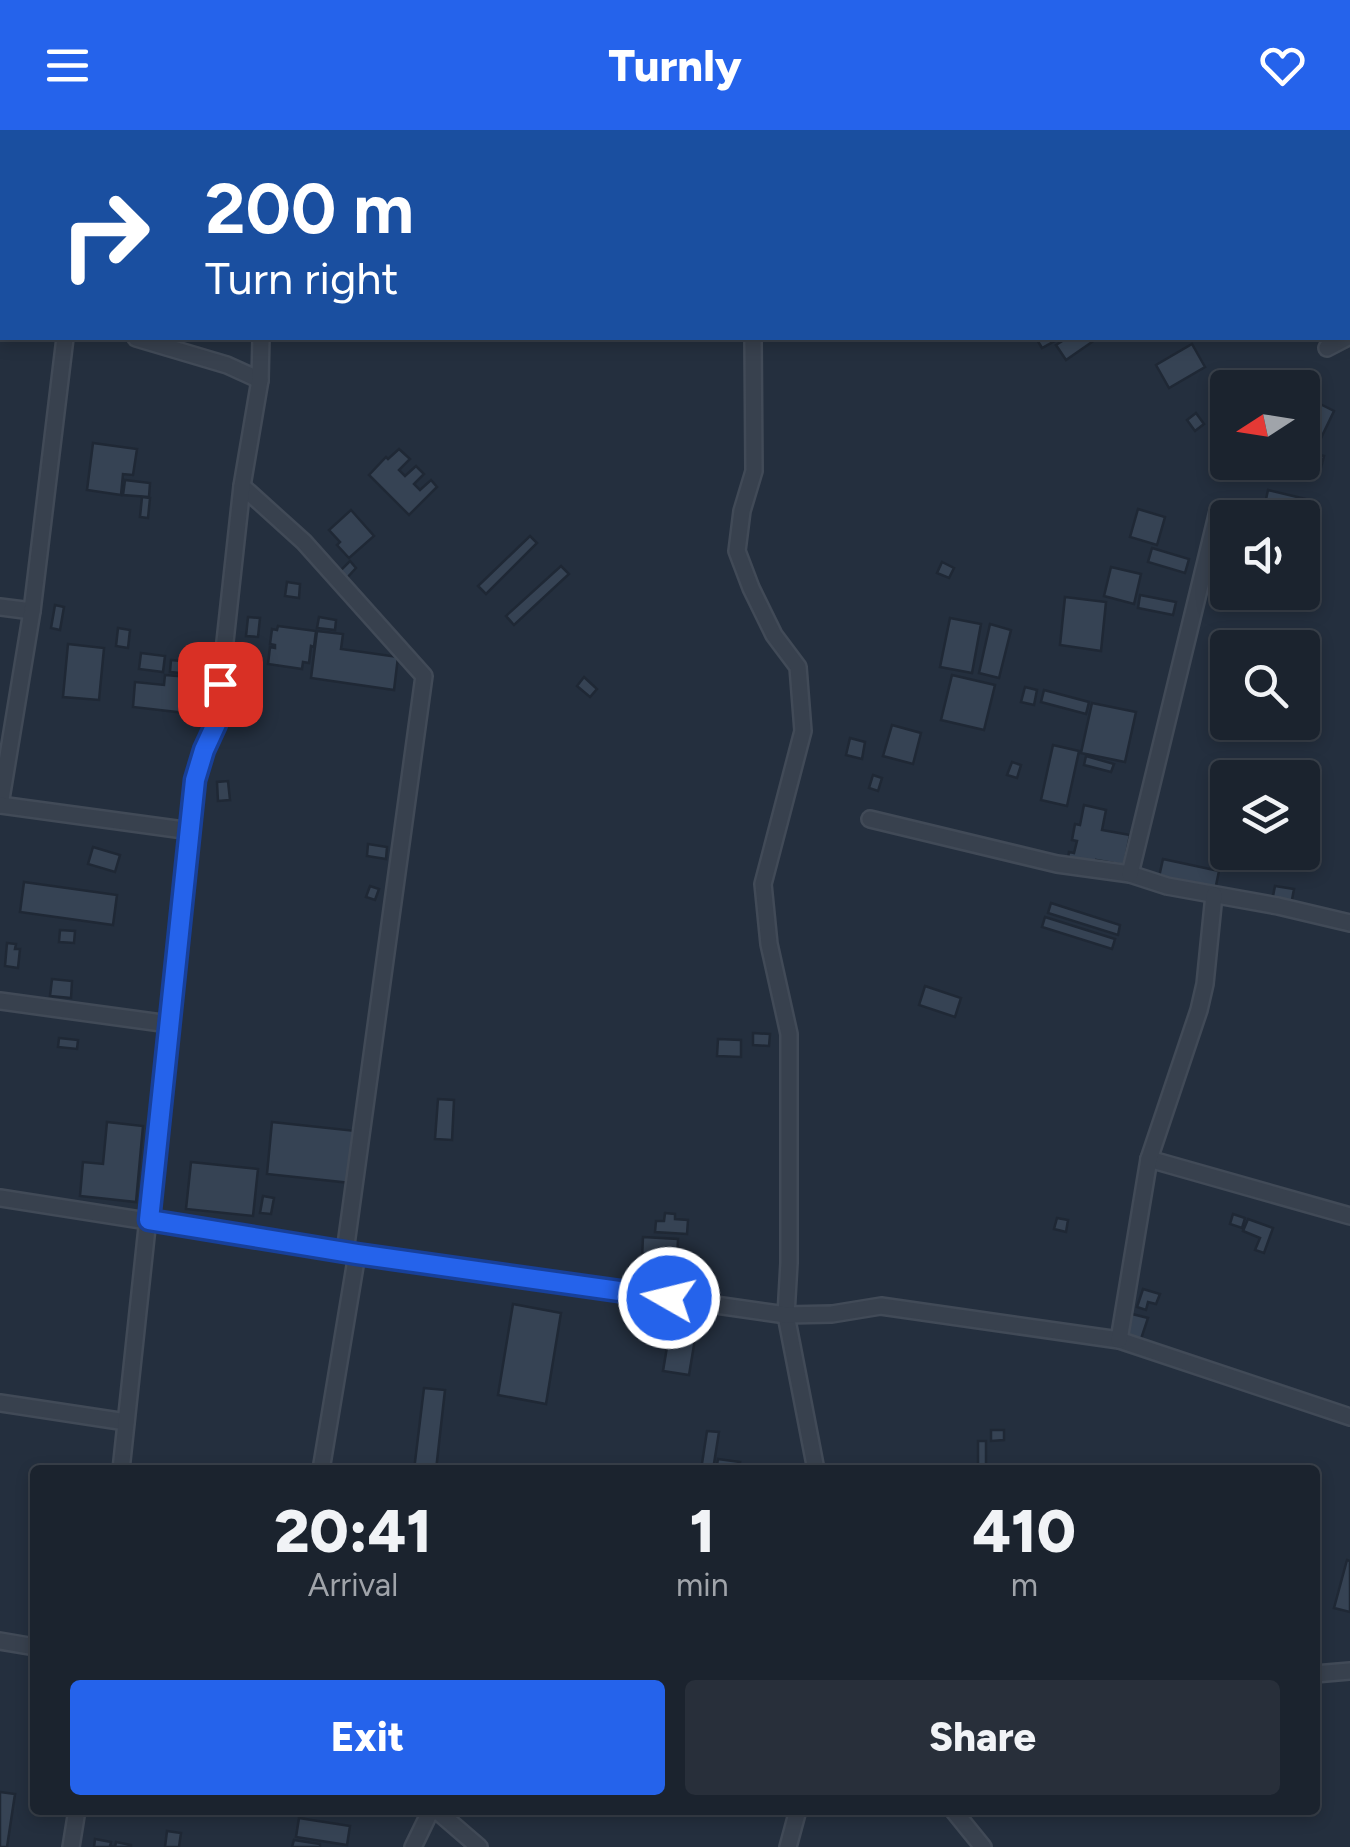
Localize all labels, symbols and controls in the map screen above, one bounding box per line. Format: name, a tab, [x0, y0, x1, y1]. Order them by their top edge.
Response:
icon: menu	[40, 38, 95, 93]
text: Turnly	[608, 38, 742, 92]
icon: heart	[1255, 38, 1310, 93]
text: 200 m	[205, 166, 414, 251]
icon: right	[40, 170, 170, 300]
text: Turn right	[205, 251, 398, 305]
north arrow	[1210, 370, 1320, 480]
map controls	[1210, 370, 1320, 870]
button: sound	[1210, 500, 1320, 610]
button: search	[1210, 630, 1320, 740]
pin	[178, 642, 263, 727]
icon: arrive	[193, 657, 248, 712]
button: layers	[1210, 760, 1320, 870]
position arrow	[617, 1246, 721, 1350]
text: 20:41	[274, 1495, 432, 1567]
text: 1	[690, 1495, 715, 1567]
text: 410	[973, 1495, 1076, 1567]
text: Arrival	[308, 1566, 398, 1604]
text: min	[676, 1566, 729, 1604]
text: m	[1011, 1566, 1038, 1604]
button: Exit	[70, 1680, 665, 1795]
button: Share	[685, 1680, 1280, 1795]

